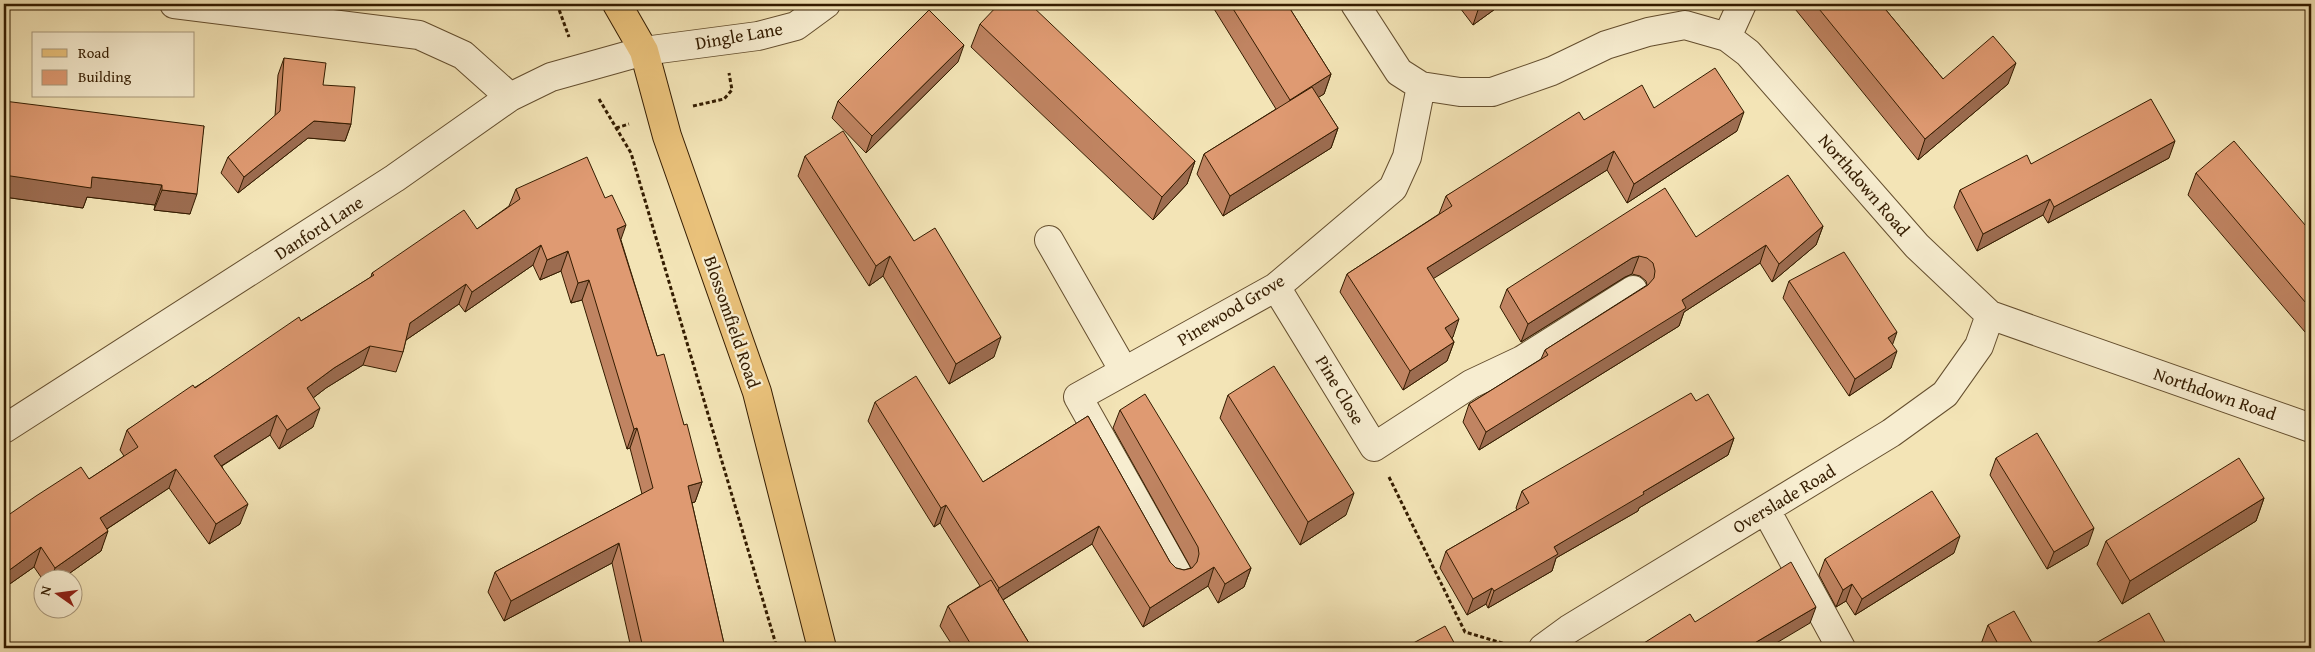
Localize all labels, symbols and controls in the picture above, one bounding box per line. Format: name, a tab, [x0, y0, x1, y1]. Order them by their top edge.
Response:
street label: Dingle Lane	[693, 15, 785, 56]
legend	[32, 32, 195, 98]
text: Road	[78, 42, 109, 63]
text: Building	[78, 66, 132, 87]
street label: Northdown Road	[1812, 128, 1917, 242]
street label: Danford Lane	[269, 189, 368, 266]
street label: Blossomfield Road	[697, 252, 768, 392]
street label: Pinewood Grove	[1172, 267, 1290, 352]
street label: Pine Close	[1309, 350, 1372, 430]
street label: Northdown Road	[2150, 360, 2280, 427]
street label: Overslade Road	[1727, 457, 1841, 540]
north arrow	[32, 570, 82, 620]
text: N	[35, 583, 56, 598]

